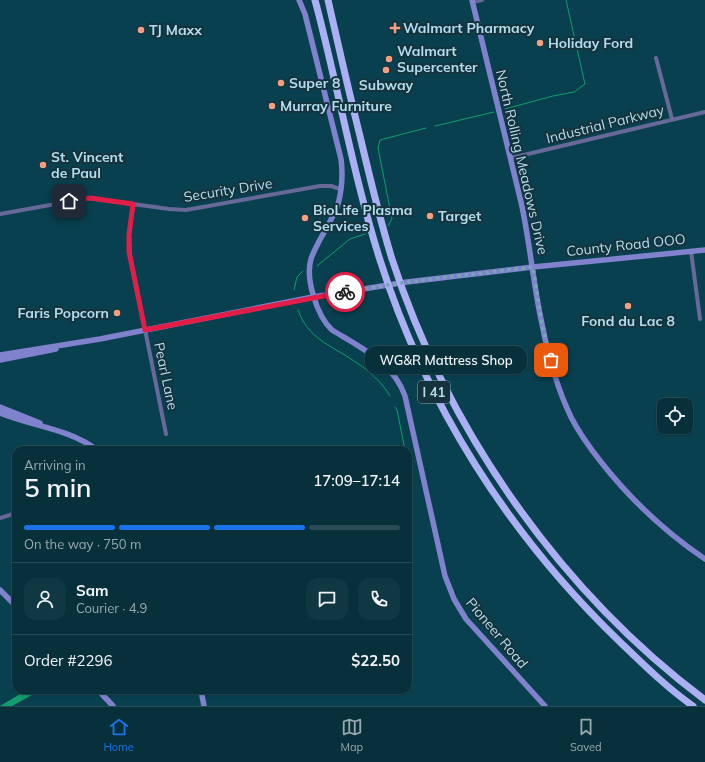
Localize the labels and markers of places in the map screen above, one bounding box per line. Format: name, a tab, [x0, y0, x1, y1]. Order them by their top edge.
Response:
place label: Walmart Pharmacy	[403, 19, 535, 37]
place label: TJ Maxx	[149, 21, 202, 39]
marker: Walmart Pharmacy	[390, 23, 400, 33]
marker: TJ Maxx	[136, 25, 146, 35]
place label: Holiday Ford	[548, 34, 633, 52]
marker: Holiday Ford	[535, 38, 545, 48]
place label: Walmart Supercenter	[397, 42, 478, 76]
marker: Walmart Supercenter	[384, 54, 394, 64]
marker: Subway	[381, 65, 391, 75]
place label: Super 8	[289, 74, 340, 92]
place label: Subway	[359, 76, 414, 94]
marker: Super 8	[276, 78, 286, 88]
place label: Murray Furniture	[280, 97, 392, 115]
marker: Murray Furniture	[267, 101, 277, 111]
place label: St. Vincent de Paul	[51, 148, 124, 182]
marker: St. Vincent de Paul	[38, 160, 48, 170]
pin	[52, 184, 86, 218]
place label: BioLife Plasma Services	[313, 201, 413, 235]
place label: Target	[438, 207, 482, 225]
marker: Target	[425, 211, 435, 221]
marker: BioLife Plasma Services	[300, 213, 310, 223]
marker: Fond du Lac 8	[623, 301, 633, 311]
place label: Faris Popcorn	[17, 304, 109, 322]
marker: Faris Popcorn	[112, 308, 122, 318]
place label: Fond du Lac 8	[581, 312, 675, 330]
pin	[534, 343, 568, 377]
callout: WG&R Mattress Shop	[365, 346, 527, 374]

